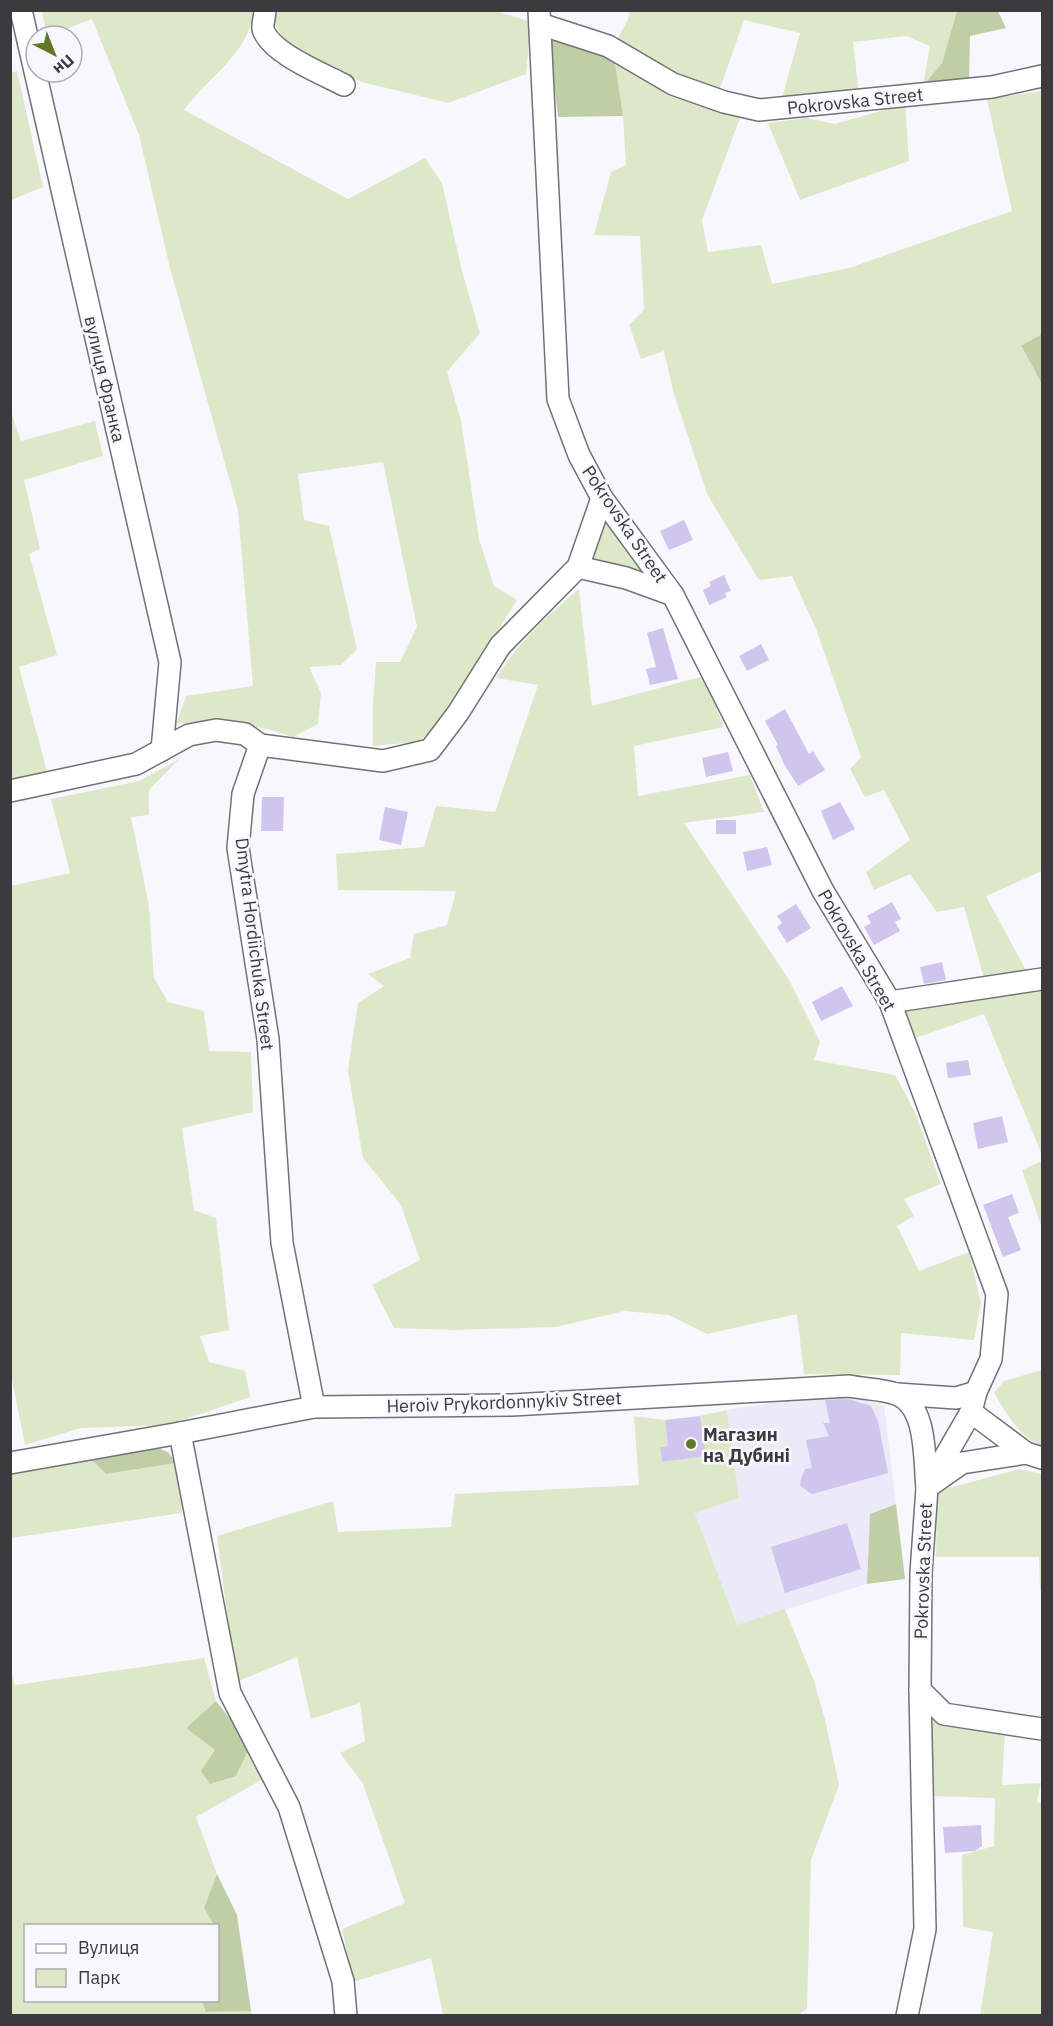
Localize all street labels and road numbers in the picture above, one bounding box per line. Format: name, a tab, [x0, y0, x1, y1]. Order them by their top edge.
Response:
street label: Pokrovska Street	[786, 82, 924, 120]
street label: вулиця Франка	[79, 313, 131, 445]
street label: Pokrovska Street	[577, 461, 673, 587]
street label: Dmytra Hordiichuka Street	[231, 836, 279, 1052]
street label: Pokrovska Street	[813, 885, 901, 1015]
street label: Heroiv Prykordonnykiv Street	[386, 1386, 622, 1418]
street label: Pokrovska Street	[909, 1502, 937, 1640]

